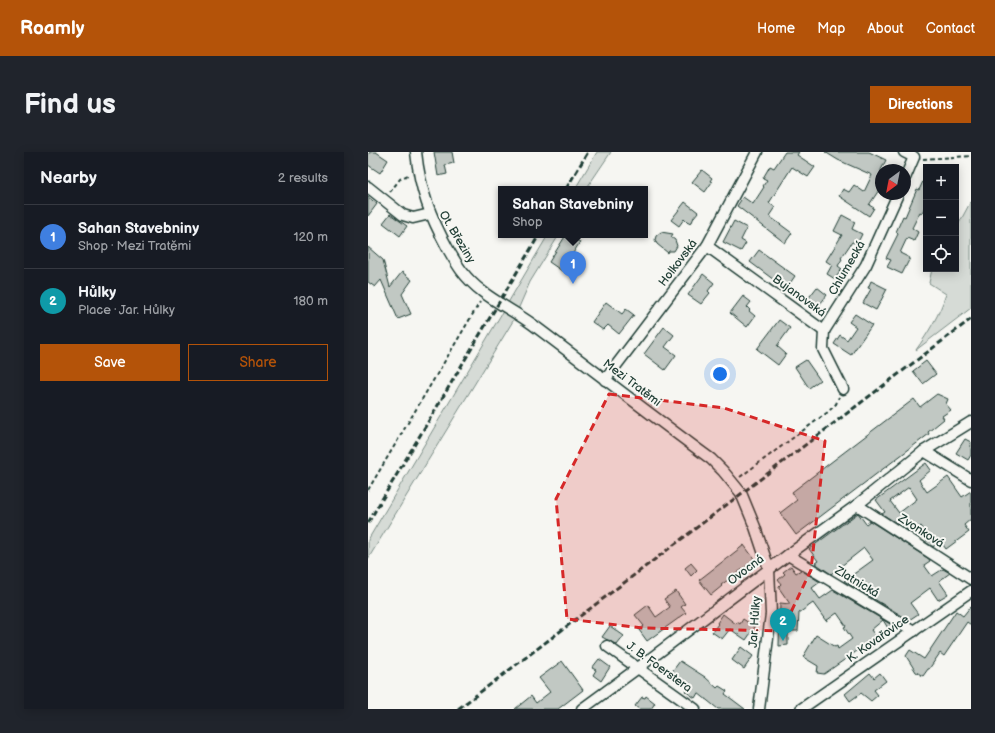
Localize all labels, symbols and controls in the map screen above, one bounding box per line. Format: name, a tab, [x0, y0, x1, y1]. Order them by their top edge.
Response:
text: Roamly	[20, 17, 84, 40]
text: Home	[757, 20, 795, 37]
text: Map	[817, 20, 845, 37]
text: About	[867, 20, 904, 37]
text: Contact	[926, 20, 975, 37]
button: Directions	[870, 86, 971, 123]
text: Find us	[24, 88, 116, 121]
north arrow	[875, 164, 911, 200]
map controls	[923, 164, 959, 272]
button: +	[923, 164, 959, 200]
text: Nearby	[40, 168, 97, 188]
text: 2 results	[278, 170, 328, 186]
popup	[498, 186, 648, 238]
text: Sahan Stavebniny	[512, 195, 634, 214]
button: −	[923, 200, 959, 236]
street label: Ot. Březiny	[436, 208, 479, 266]
text: Shop	[512, 214, 542, 230]
text: Sahan Stavebniny	[78, 219, 199, 238]
text: 1	[50, 229, 56, 245]
text: 120 m	[293, 229, 328, 245]
street label: Holkovská	[656, 236, 701, 289]
button: locate	[923, 236, 959, 272]
text: Shop · Mezi Tratěmi	[78, 238, 191, 254]
street label: Chlumecká	[825, 238, 869, 298]
pin: 1	[560, 251, 586, 284]
street label: Bujanovská	[769, 272, 829, 320]
text: Hůlky	[78, 283, 116, 302]
text: 2	[49, 293, 57, 309]
text: 180 m	[293, 293, 328, 309]
text: Place · Jar. Hůlky	[78, 302, 175, 318]
button: Save	[40, 344, 180, 381]
button: Share	[188, 344, 328, 381]
street label: Mezi Tratěmi	[600, 356, 664, 410]
your location	[710, 364, 730, 384]
street label: Zvonková	[895, 510, 947, 551]
street label: Ovocná	[725, 551, 767, 588]
street label: Zlatnická	[831, 562, 882, 601]
street label: Jar. Hůlky	[746, 595, 764, 648]
pin: 2	[770, 608, 796, 641]
street label: K. Kovařovice	[844, 612, 912, 666]
street label: J. B. Foerstera	[623, 638, 695, 696]

